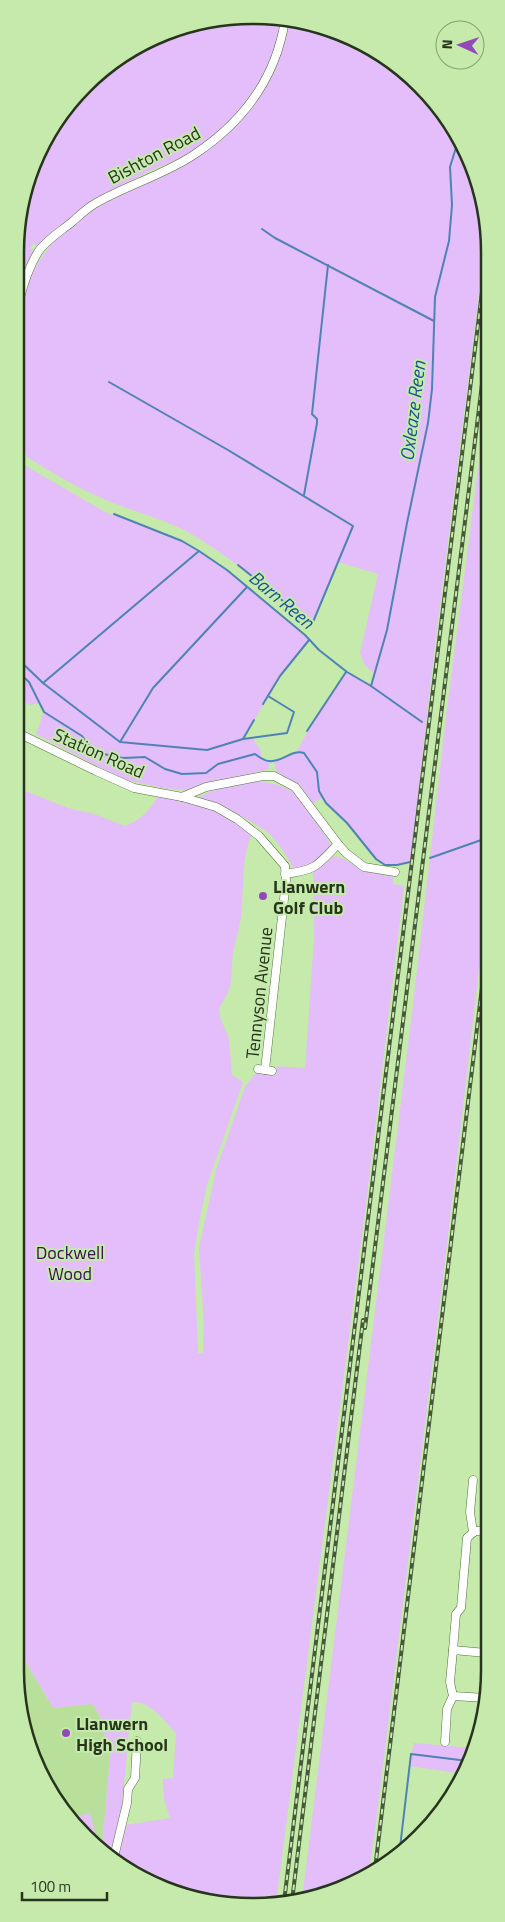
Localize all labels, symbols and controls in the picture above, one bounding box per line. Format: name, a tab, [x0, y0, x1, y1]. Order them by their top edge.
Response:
north arrow	[435, 20, 485, 70]
text: N	[436, 39, 457, 50]
street label: Bishton Road	[103, 119, 205, 191]
water label: Oxleaze Reen	[391, 359, 433, 463]
water label: Barn Reen	[243, 563, 322, 635]
street label: Station Road	[49, 721, 149, 785]
place label: Llanwern Golf Club	[273, 873, 345, 921]
marker: Llanwern Golf Club	[257, 890, 269, 902]
street label: Tennyson Avenue	[239, 926, 279, 1060]
park label: Dockwell Wood	[36, 1239, 104, 1287]
place label: Llanwern High School	[76, 1710, 168, 1758]
marker: Llanwern High School	[60, 1727, 72, 1739]
scale bar	[22, 1870, 108, 1902]
text: 100 m	[30, 1875, 71, 1898]

